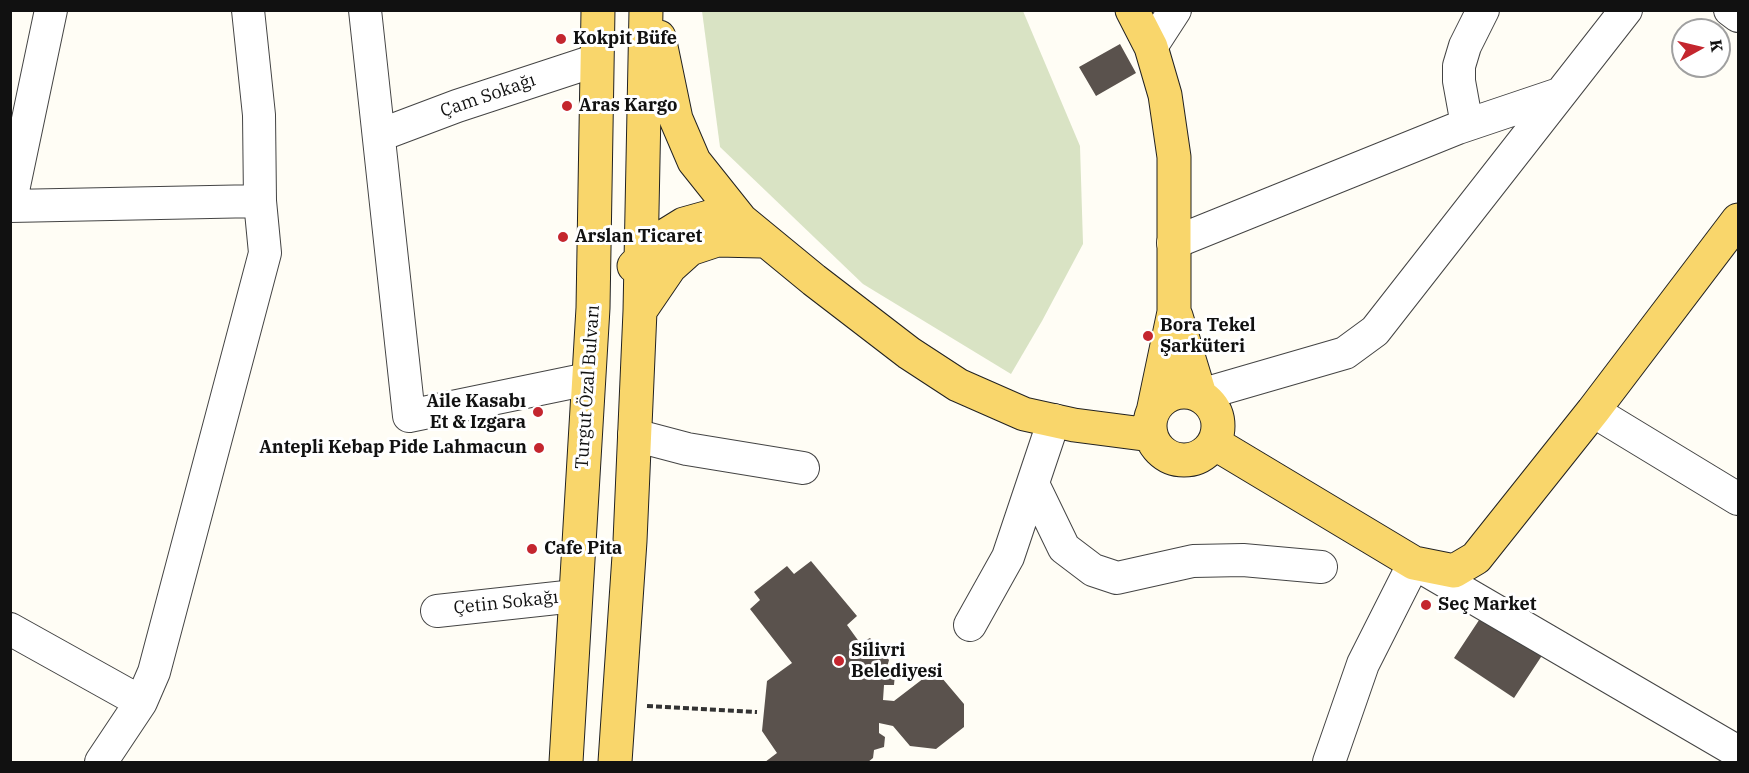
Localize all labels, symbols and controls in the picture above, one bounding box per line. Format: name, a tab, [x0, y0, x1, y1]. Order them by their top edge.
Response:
north arrow	[1671, 18, 1731, 78]
place label: Kokpit Büfe	[573, 28, 677, 50]
marker: Kokpit Büfe	[554, 32, 568, 46]
text: K	[1706, 38, 1728, 53]
street label: Çam Sokağı	[438, 70, 538, 122]
place label: Aras Kargo	[579, 95, 677, 117]
marker: Aras Kargo	[560, 99, 574, 113]
place label: Arslan Ticaret	[575, 226, 702, 248]
marker: Arslan Ticaret	[556, 230, 570, 244]
street label: Turgut Özal Bulvarı	[571, 304, 605, 470]
place label: Bora Tekel Şarküteri	[1160, 315, 1256, 358]
marker: Bora Tekel Şarküteri	[1141, 329, 1155, 343]
place label: Aile Kasabı Et & Izgara	[426, 391, 526, 434]
marker: Aile Kasabı Et & Izgara	[531, 405, 545, 419]
place label: Antepli Kebap Pide Lahmacun	[259, 437, 527, 459]
marker: Antepli Kebap Pide Lahmacun	[532, 441, 546, 455]
place label: Cafe Pita	[544, 538, 622, 560]
marker: Cafe Pita	[525, 542, 539, 556]
street label: Çetin Sokağı	[452, 587, 560, 619]
place label: Seç Market	[1438, 594, 1536, 616]
marker: Seç Market	[1419, 598, 1433, 612]
place label: Silivri Belediyesi	[851, 640, 943, 682]
marker: Silivri Belediyesi	[832, 654, 846, 668]

